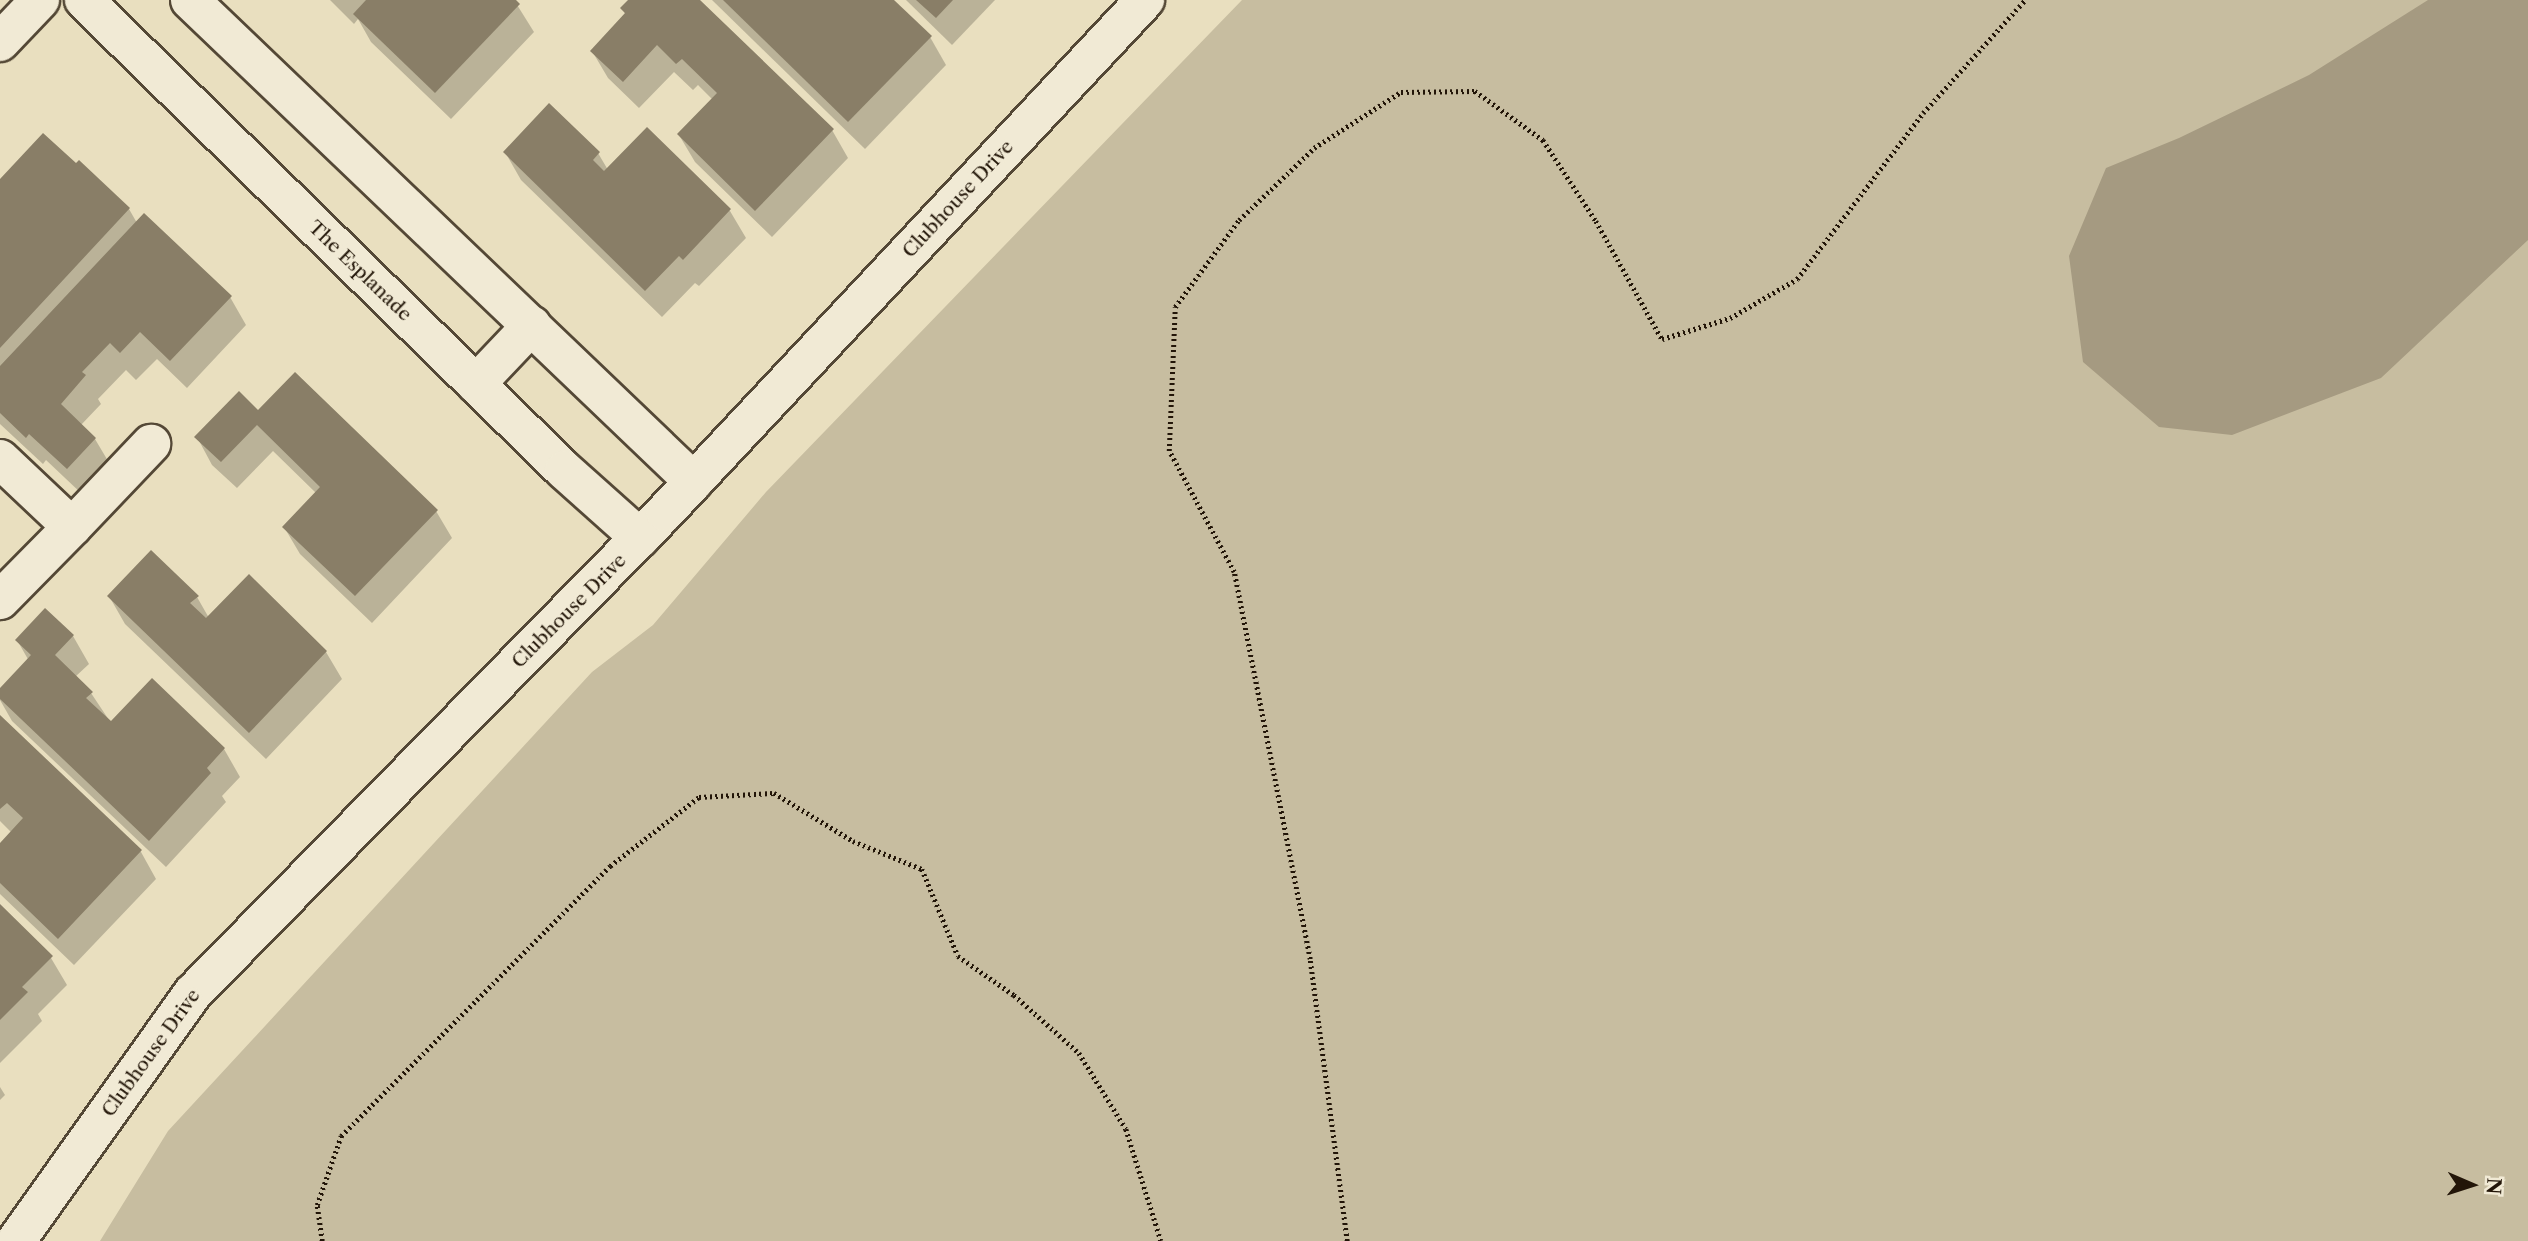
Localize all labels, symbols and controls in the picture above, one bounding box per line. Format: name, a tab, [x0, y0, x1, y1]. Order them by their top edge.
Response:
street label: Clubhouse Drive	[898, 136, 1018, 262]
street label: The Esplanade	[304, 216, 416, 326]
street label: Clubhouse Drive	[507, 549, 631, 673]
street label: Clubhouse Drive	[97, 985, 205, 1121]
north arrow	[2437, 1150, 2507, 1220]
text: N	[2482, 1177, 2505, 1195]

